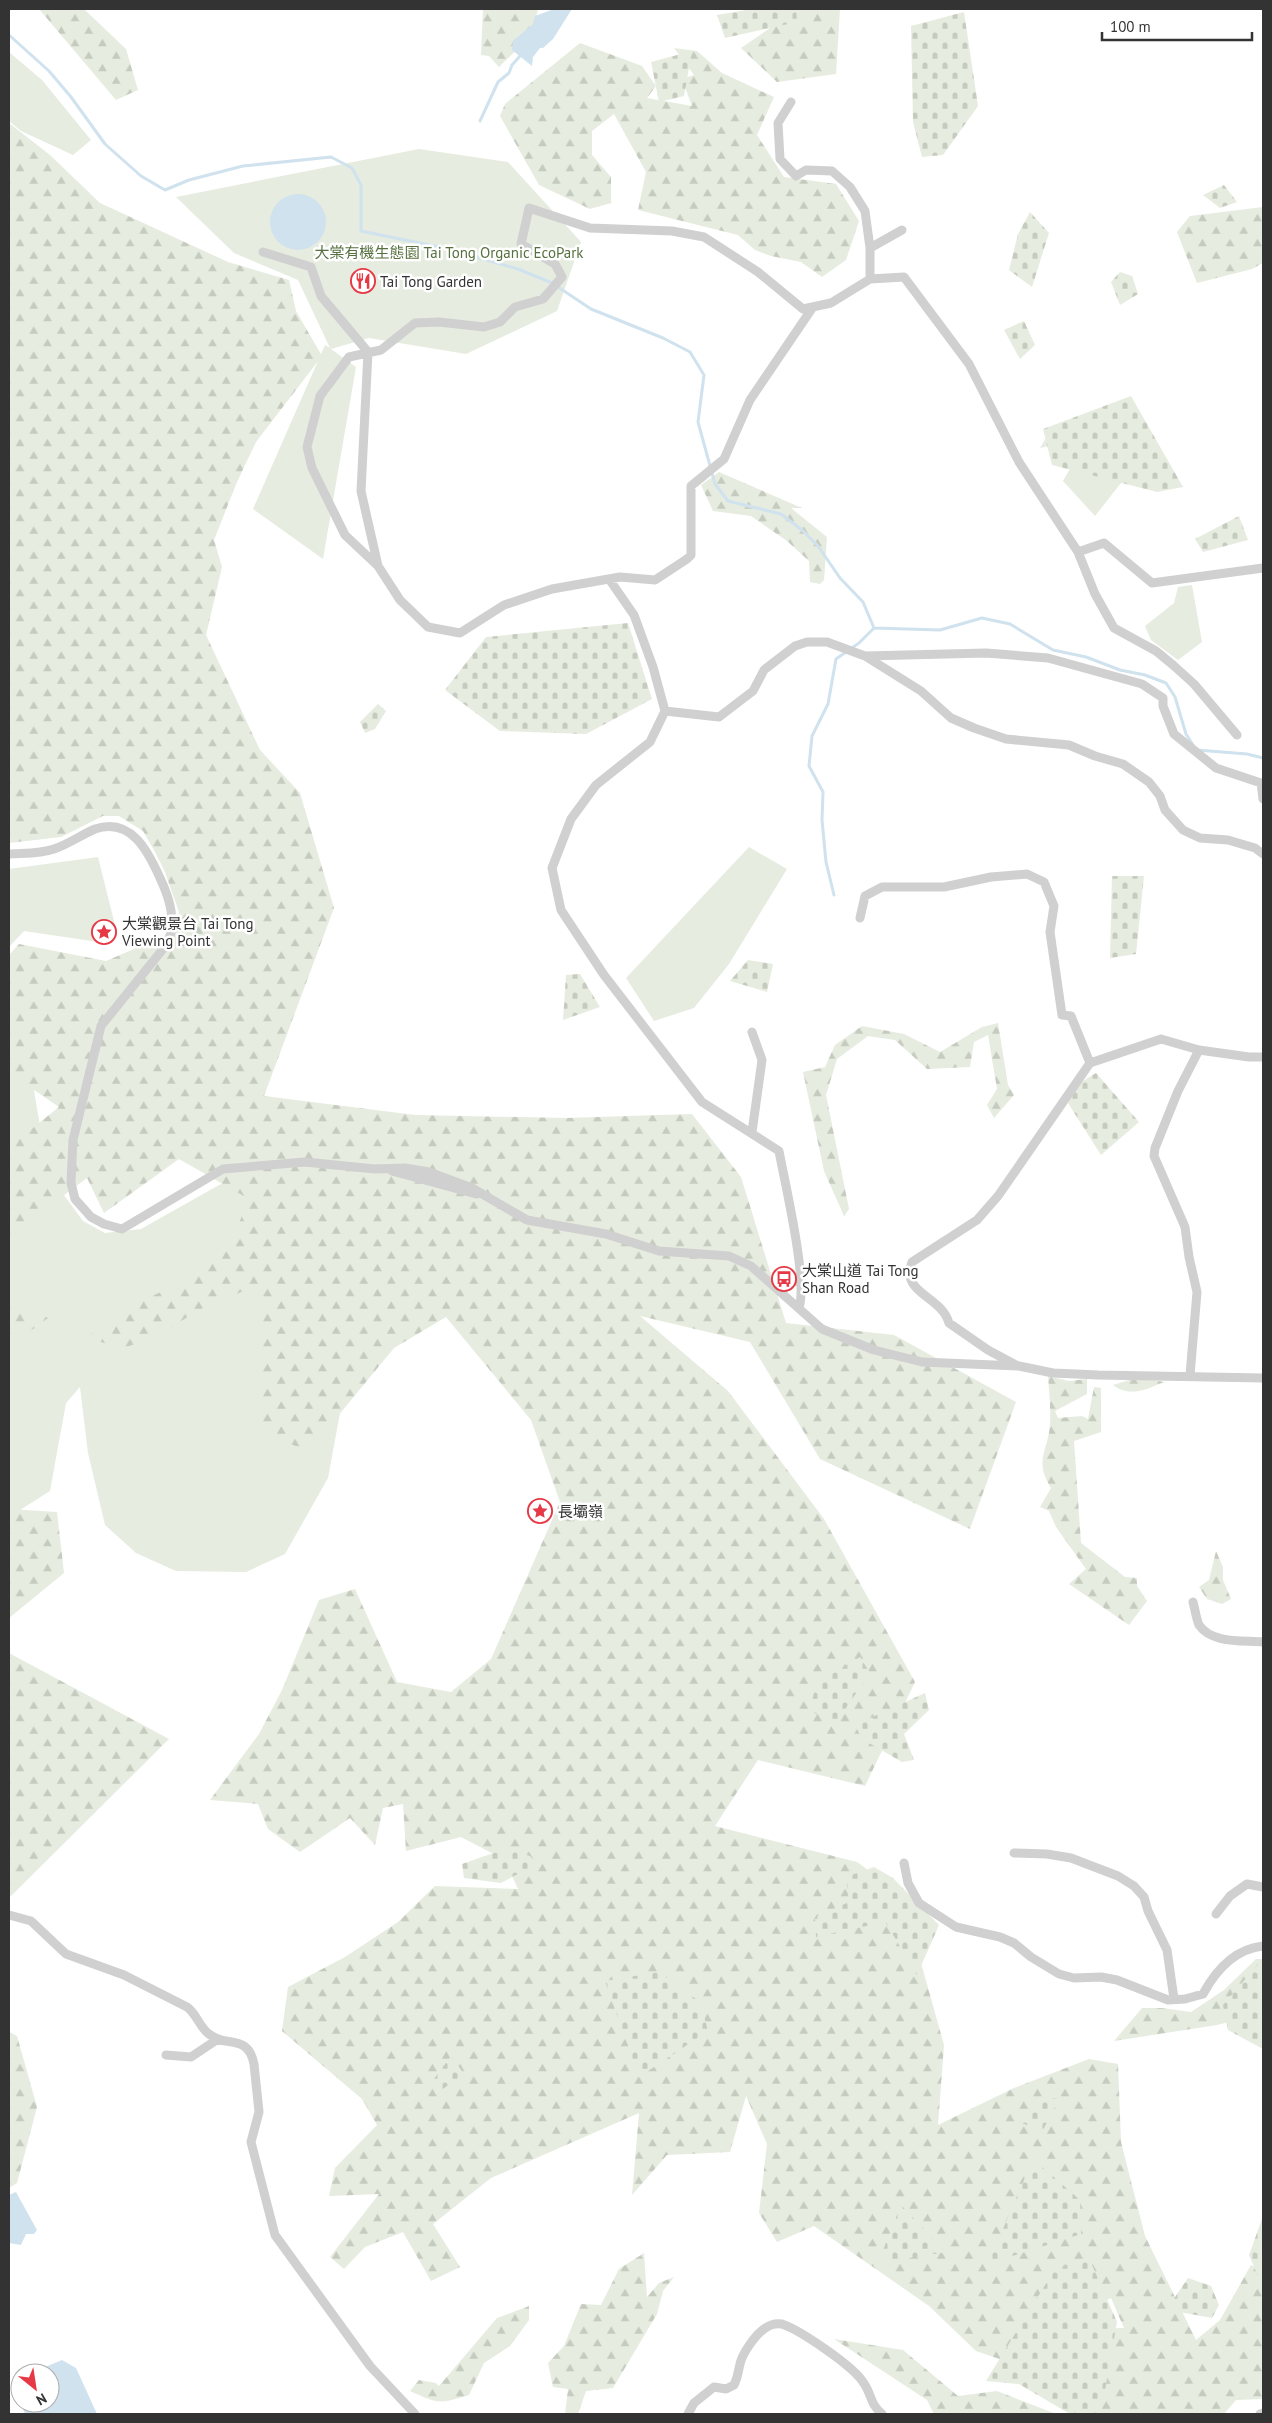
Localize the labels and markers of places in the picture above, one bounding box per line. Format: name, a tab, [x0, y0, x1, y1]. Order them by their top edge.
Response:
restaurant icon: Tai Tong Garden	[350, 268, 376, 294]
place label: Tai Tong Garden	[380, 272, 482, 291]
place label: 大棠觀景台 Tai Tong Viewing Point	[121, 914, 253, 950]
place icon: 大棠觀景台 Tai Tong Viewing Point	[91, 919, 117, 945]
place label: 大棠山道 Tai Tong Shan Road	[802, 1261, 918, 1297]
bus stop icon: 大棠山道 Tai Tong Shan Road	[771, 1266, 797, 1292]
place icon: 長壩嶺	[527, 1498, 553, 1524]
place label: 長壩嶺	[558, 1502, 603, 1521]

